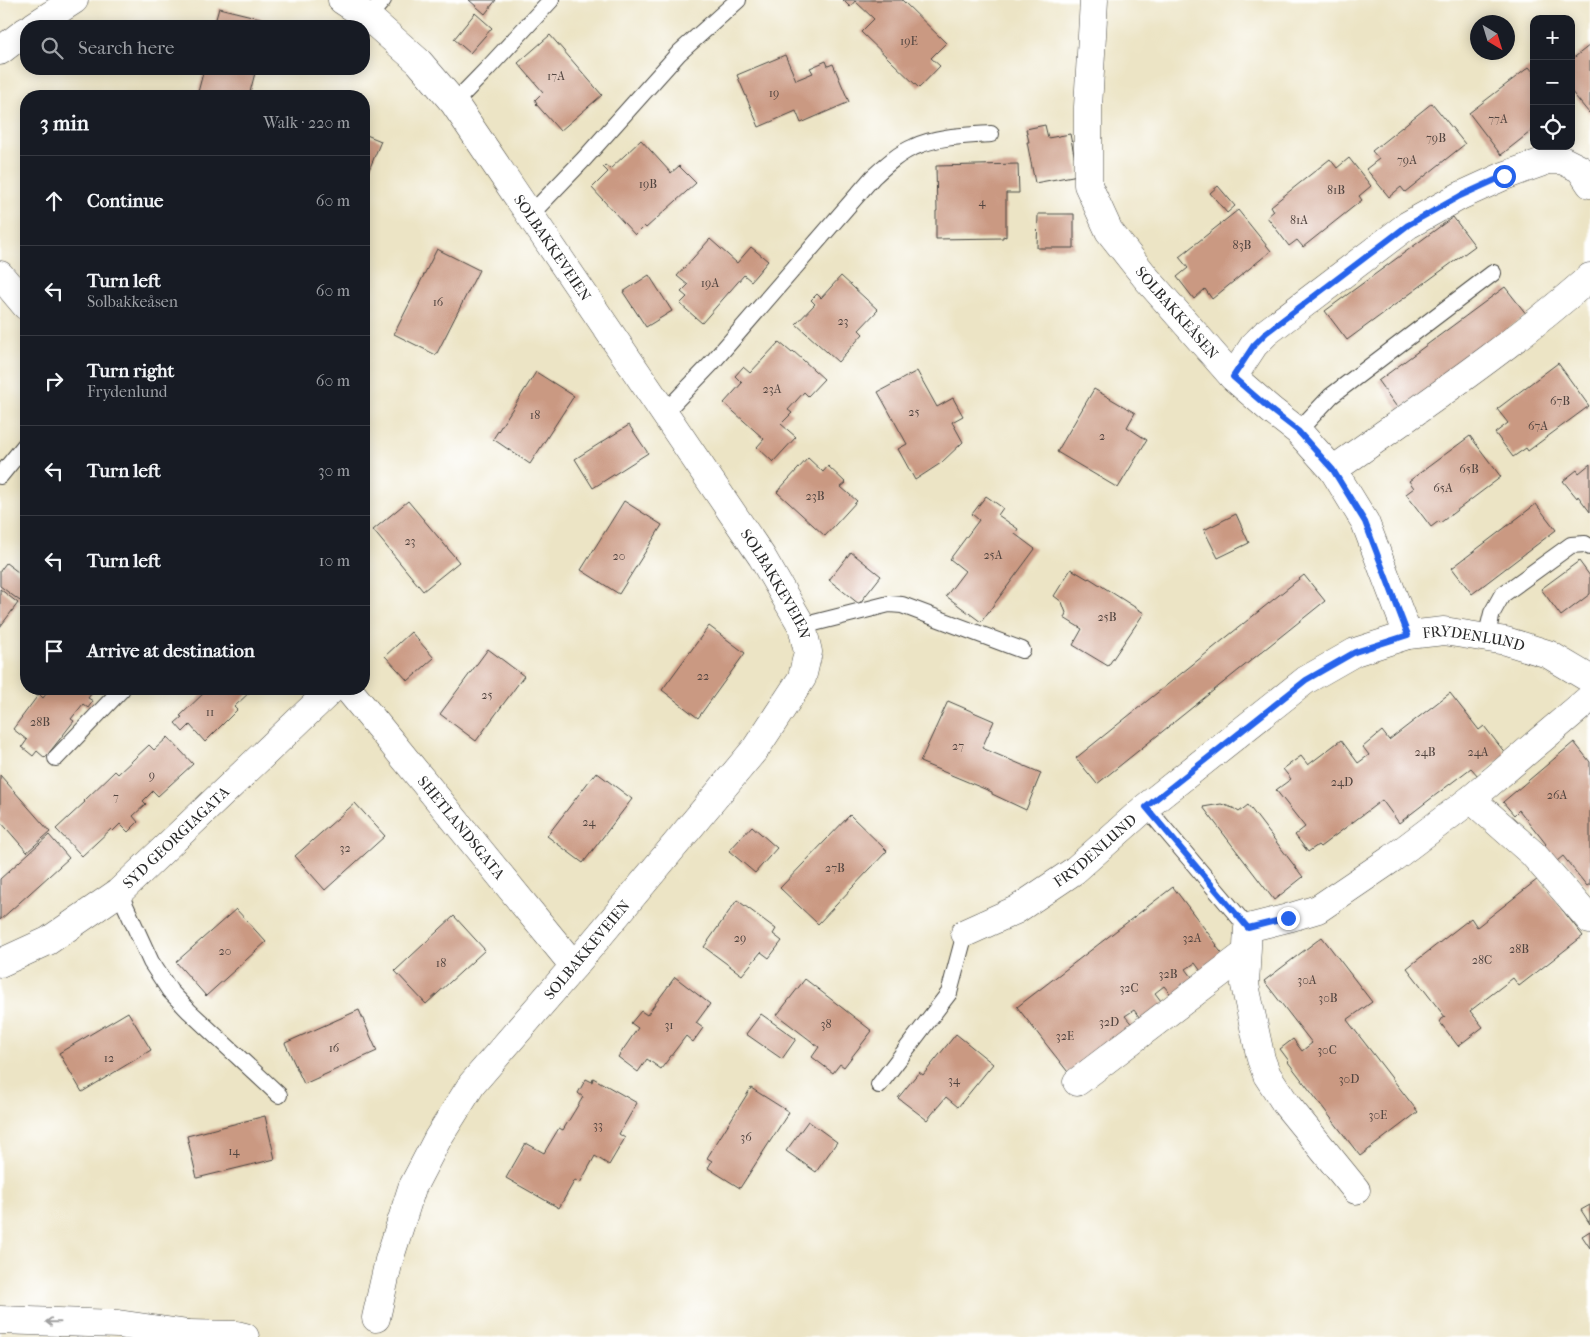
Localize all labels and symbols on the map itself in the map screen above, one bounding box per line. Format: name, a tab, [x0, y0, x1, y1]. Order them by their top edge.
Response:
north arrow	[1470, 15, 1515, 60]
house number: 19E	[900, 34, 918, 48]
house number: 17A	[547, 69, 565, 83]
house number: 19	[769, 86, 779, 100]
house number: 77A	[1488, 112, 1508, 126]
house number: 79B	[1426, 131, 1446, 145]
house number: 79A	[1397, 153, 1417, 167]
route start	[1493, 165, 1516, 188]
house number: 19B	[639, 177, 657, 191]
house number: 81B	[1327, 183, 1345, 197]
street label: SOLBAKKEVEIEN	[510, 191, 595, 305]
house number: 4	[978, 195, 986, 209]
house number: 81A	[1290, 213, 1308, 227]
house number: 83B	[1233, 238, 1252, 252]
street label: SOLBAKKEÅSEN	[1132, 263, 1222, 363]
house number: 19A	[701, 276, 719, 290]
house number: 16	[433, 295, 444, 309]
house number: 23	[837, 314, 849, 328]
house number: 23A	[763, 382, 782, 396]
house number: 67B	[1550, 394, 1570, 408]
house number: 25	[908, 405, 920, 419]
house number: 18	[530, 408, 540, 422]
house number: 67A	[1528, 419, 1548, 433]
house number: 2	[1099, 429, 1105, 443]
house number: 65B	[1459, 462, 1479, 476]
house number: 65A	[1433, 481, 1453, 495]
house number: 23B	[806, 489, 825, 503]
street label: SOLBAKKEVEIEN	[737, 526, 814, 641]
house number: 23	[404, 534, 416, 548]
house number: 25A	[983, 548, 1003, 562]
house number: 20	[613, 549, 625, 563]
house number: 25B	[1097, 610, 1117, 624]
street label: FRYDENLUND	[1422, 621, 1527, 655]
house number: 22	[697, 669, 709, 683]
house number: 25	[481, 688, 493, 702]
house number: 11	[206, 705, 214, 719]
house number: 28B	[30, 715, 50, 729]
house number: 27	[952, 739, 964, 753]
house number: 24B	[1414, 745, 1436, 759]
house number: 24A	[1467, 745, 1489, 759]
house number: 9	[149, 768, 155, 782]
street label: SHETLANDSGATA	[414, 772, 509, 883]
house number: 24D	[1331, 775, 1353, 789]
street label: SYD GEORGIAGATA	[119, 783, 233, 892]
house number: 26A	[1547, 788, 1567, 802]
house number: 7	[113, 790, 119, 804]
street label: FRYDENLUND	[1050, 810, 1140, 891]
house number: 24	[582, 815, 597, 829]
house number: 32	[339, 841, 351, 855]
house number: 27B	[825, 861, 845, 875]
street label: SOLBAKKEVEIEN	[540, 896, 634, 1003]
route end	[1277, 907, 1300, 930]
house number: 29	[734, 931, 746, 945]
house number: 32A	[1183, 931, 1202, 945]
house number: 28B	[1509, 942, 1529, 956]
house number: 20	[219, 944, 231, 958]
house number: 28C	[1472, 953, 1492, 967]
house number: 18	[436, 956, 446, 970]
house number: 32B	[1159, 967, 1178, 981]
house number: 30A	[1297, 973, 1317, 987]
house number: 32C	[1119, 981, 1139, 995]
house number: 30B	[1318, 991, 1338, 1005]
house number: 32D	[1099, 1015, 1119, 1029]
house number: 38	[821, 1017, 831, 1031]
house number: 31	[664, 1018, 674, 1032]
house number: 32E	[1056, 1029, 1074, 1043]
house number: 16	[329, 1041, 340, 1055]
house number: 30C	[1317, 1043, 1337, 1057]
house number: 12	[104, 1051, 114, 1065]
house number: 30D	[1339, 1072, 1359, 1086]
house number: 34	[948, 1073, 961, 1087]
house number: 30E	[1369, 1108, 1387, 1122]
house number: 33	[593, 1118, 603, 1132]
house number: 36	[740, 1130, 752, 1144]
house number: 14	[228, 1144, 241, 1158]
one-way arrow	[45, 1317, 61, 1326]

